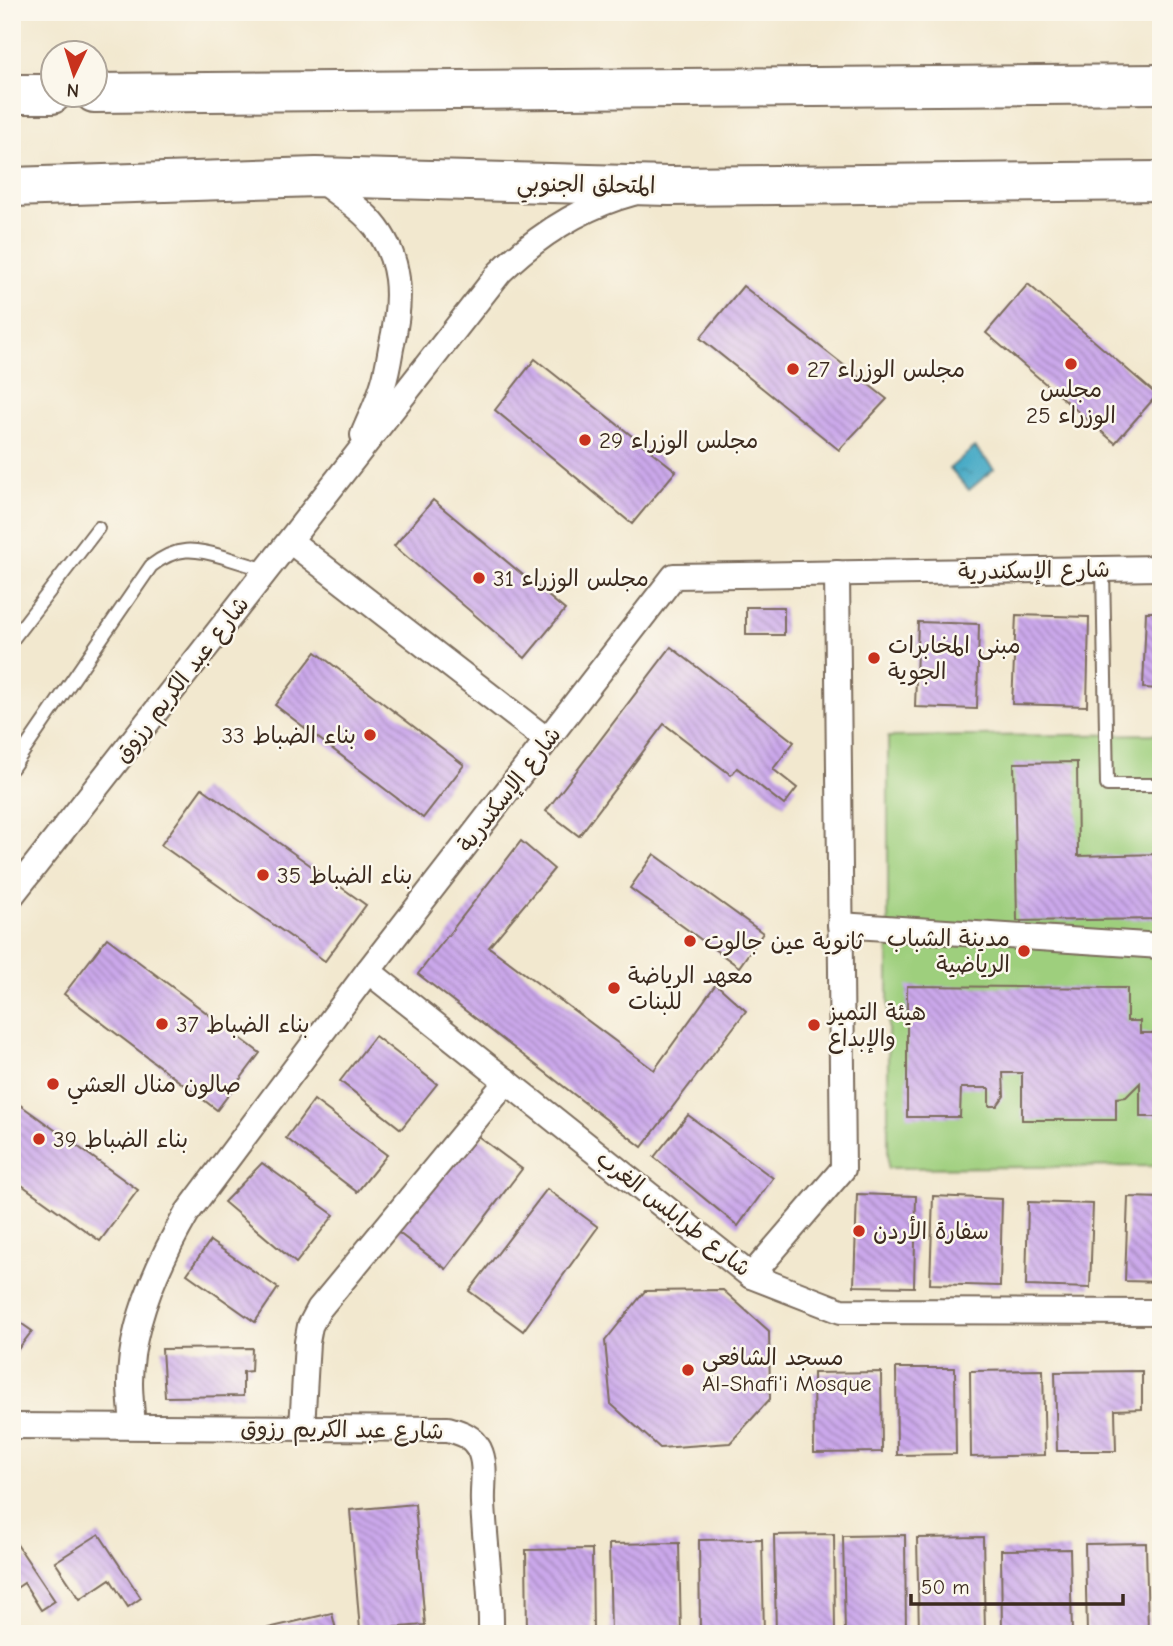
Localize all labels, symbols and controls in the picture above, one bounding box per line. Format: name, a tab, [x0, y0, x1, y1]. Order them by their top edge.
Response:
north arrow	[38, 38, 108, 108]
text: N	[66, 79, 80, 101]
street label: المتحلق الجنوبي	[516, 170, 656, 206]
place label: مجلس الوزراء 27	[807, 356, 965, 384]
marker: مجلس الوزراء 25	[1063, 356, 1079, 372]
marker: مجلس الوزراء 27	[785, 361, 801, 377]
place label: مجلس الوزراء 25	[1026, 376, 1116, 430]
place label: مجلس الوزراء 29	[599, 427, 758, 455]
marker: مجلس الوزراء 29	[577, 432, 593, 448]
street label: شارع الإسكندرية	[958, 556, 1110, 587]
place label: مجلس الوزراء 31	[493, 565, 649, 593]
marker: مجلس الوزراء 31	[471, 570, 487, 586]
street label: شارع عبد الكريم رزوق	[108, 591, 258, 770]
place label: مبنى المخابرات الجوية	[888, 632, 1021, 686]
marker: مبنى المخابرات الجوية	[866, 650, 882, 666]
street label: شارع الإسكندرية	[452, 721, 568, 859]
place label: بناء الضباط 33	[221, 722, 356, 749]
marker: بناء الضباط 33	[362, 727, 378, 743]
place label: بناء الضباط 35	[277, 862, 412, 889]
marker: بناء الضباط 35	[255, 867, 271, 883]
place label: مدينة الشباب الرياضية	[887, 925, 1010, 978]
place label: ثانوية عين جالوت	[704, 928, 865, 956]
marker: ثانوية عين جالوت	[682, 933, 698, 949]
marker: مدينة الشباب الرياضية	[1016, 943, 1032, 959]
place label: معهد الرياضة للبنات	[628, 962, 753, 1015]
marker: معهد الرياضة للبنات	[606, 980, 622, 996]
place label: هيئة التميز والإبداع	[826, 999, 926, 1054]
place label: بناء الضباط 37	[176, 1011, 310, 1038]
marker: بناء الضباط 37	[154, 1016, 170, 1032]
marker: هيئة التميز والإبداع	[806, 1017, 822, 1033]
place label: صالون منال العشي	[67, 1071, 241, 1105]
marker: صالون منال العشي	[45, 1076, 61, 1092]
place label: بناء الضباط 39	[53, 1126, 188, 1153]
marker: بناء الضباط 39	[31, 1131, 47, 1147]
street label: شارع طرابلس الغرب	[590, 1145, 756, 1284]
place label: سفارة الأردن	[873, 1215, 989, 1245]
marker: سفارة الأردن	[851, 1223, 867, 1239]
place label: مسجد الشافعي Al-Shafi'i Mosque	[702, 1344, 872, 1397]
marker: مسجد الشافعي Al-Shafi'i Mosque	[680, 1362, 696, 1378]
street label: شارع عبد الكريم رزوق	[240, 1414, 444, 1449]
scale bar	[911, 1562, 1122, 1606]
text: 50 m	[921, 1575, 970, 1599]

